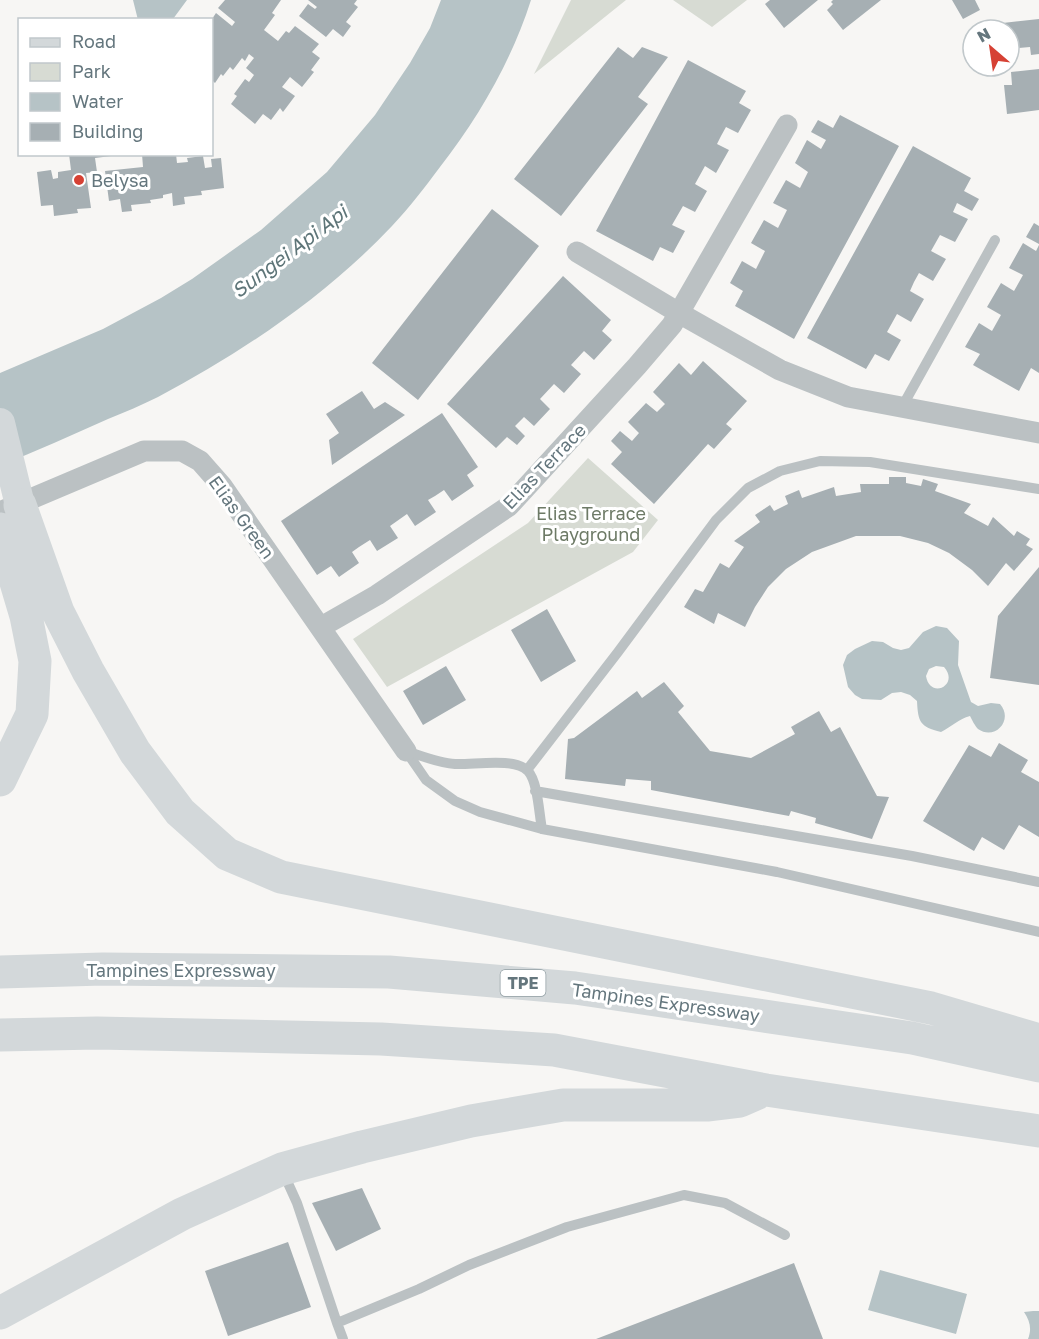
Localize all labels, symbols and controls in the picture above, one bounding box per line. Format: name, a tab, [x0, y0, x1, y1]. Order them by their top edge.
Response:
legend	[18, 18, 213, 156]
north arrow	[961, 18, 1021, 78]
text: N	[974, 23, 994, 47]
text: Road	[72, 30, 116, 52]
text: Park	[72, 60, 111, 82]
text: Water	[72, 90, 123, 112]
text: Building	[72, 120, 143, 142]
place label: Belysa	[91, 169, 149, 191]
marker: Belysa	[72, 173, 86, 187]
water label: Sungei Api Api	[226, 198, 354, 303]
street label: Elias Terrace	[498, 419, 590, 513]
street label: Elias Green	[205, 471, 279, 563]
park label: Elias Terrace Playground	[536, 502, 646, 545]
street label: Tampines Expressway	[86, 959, 276, 981]
road number: TPE	[500, 970, 546, 996]
street label: Tampines Expressway	[571, 978, 761, 1026]

